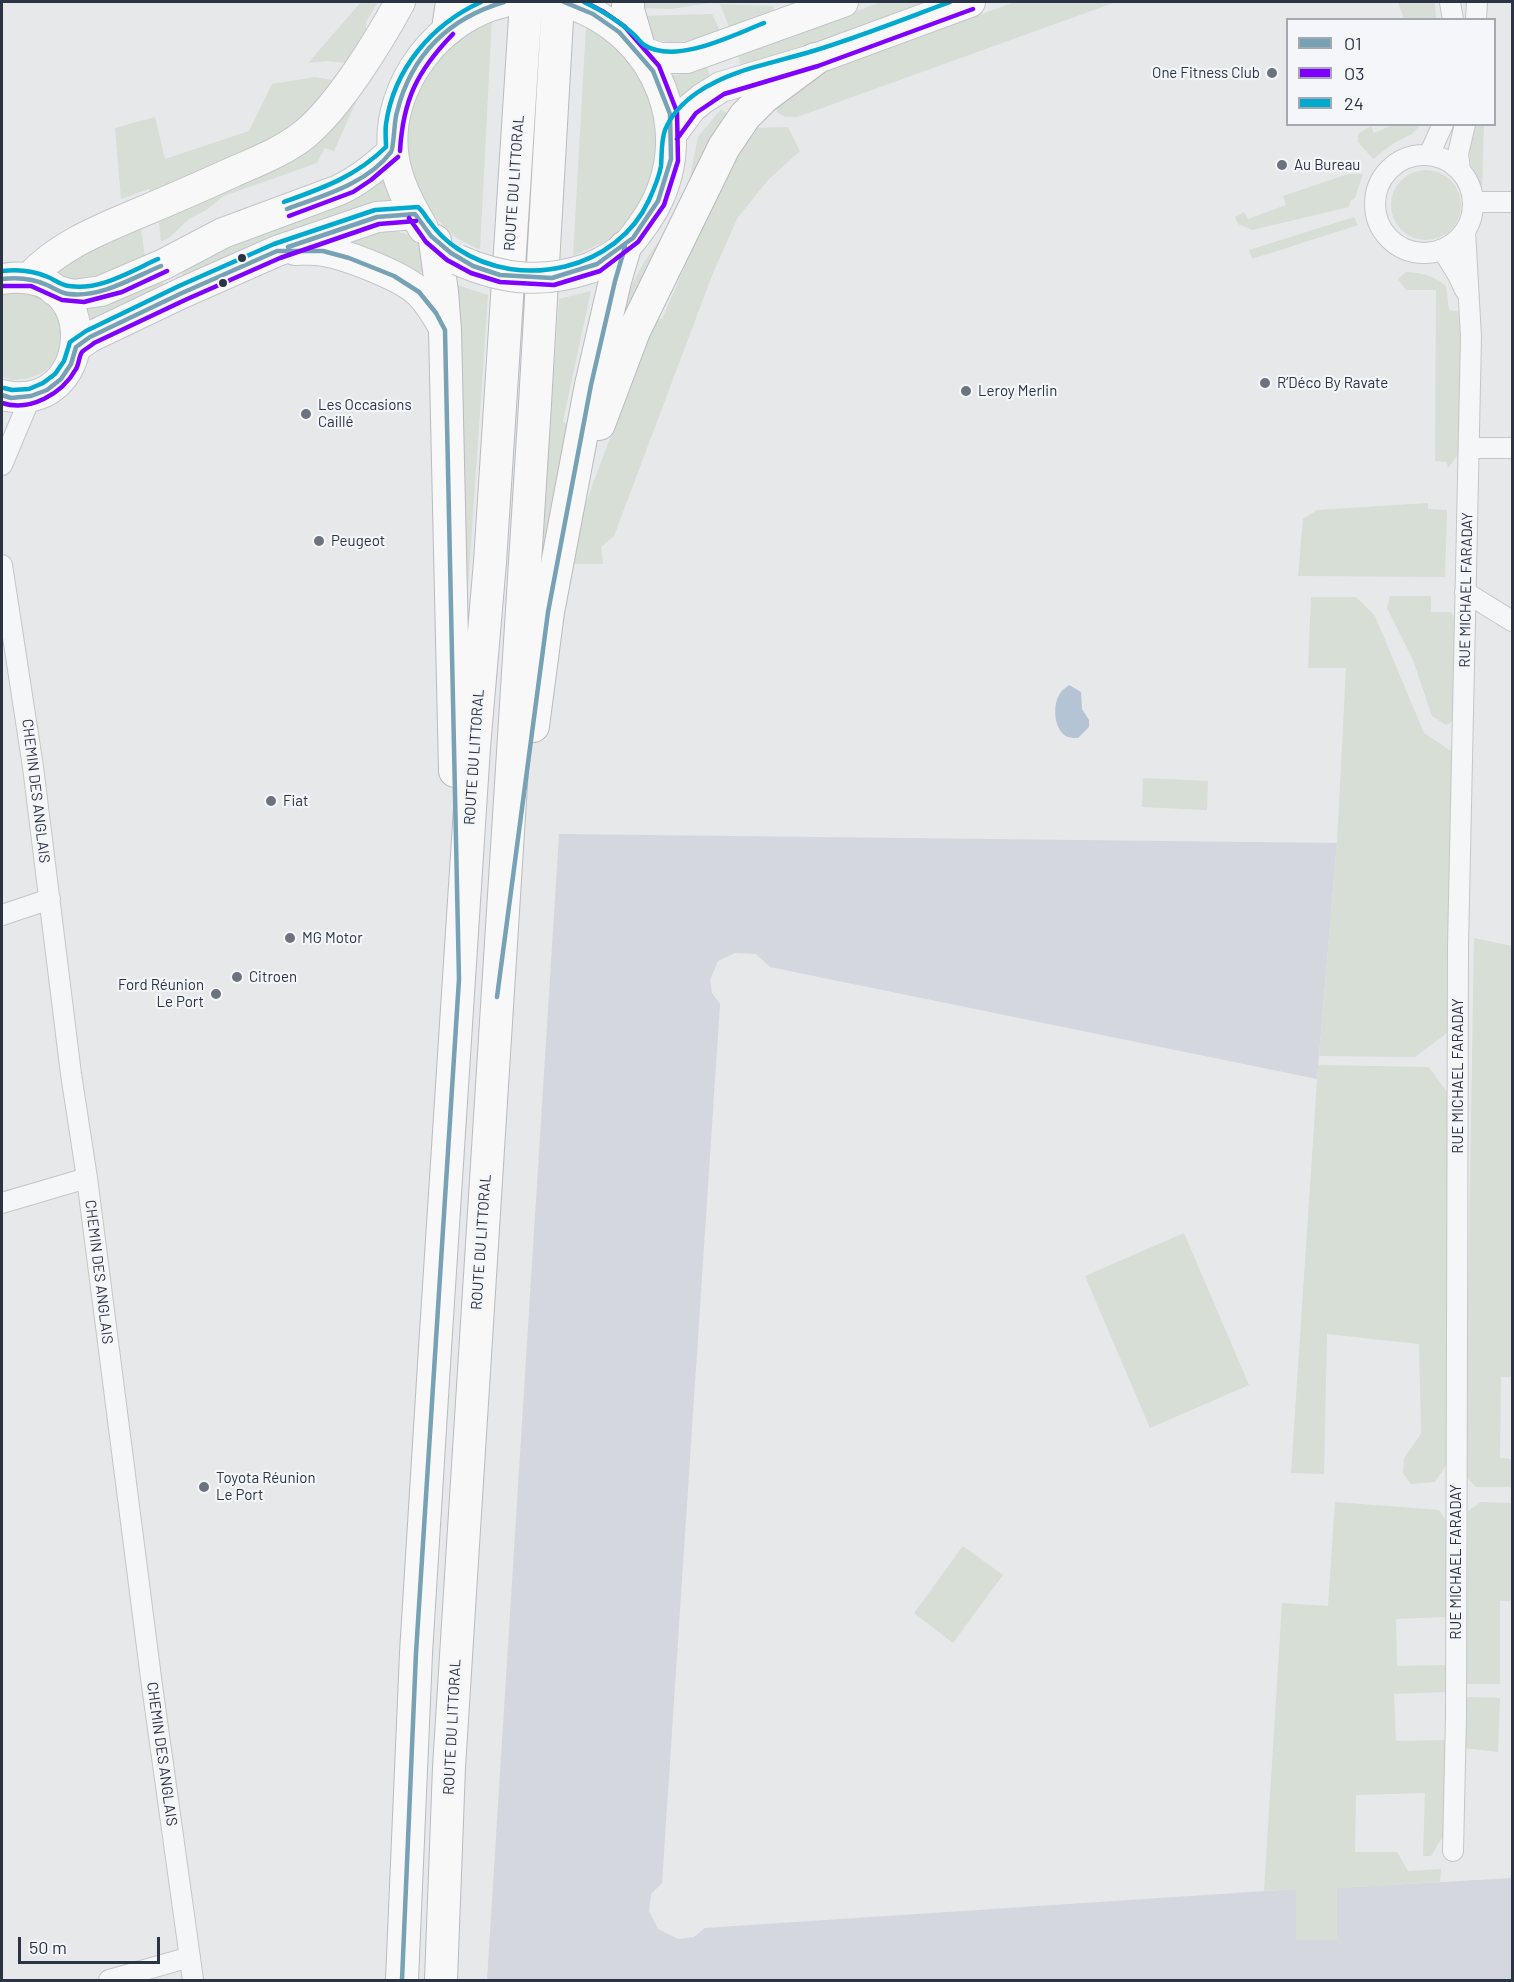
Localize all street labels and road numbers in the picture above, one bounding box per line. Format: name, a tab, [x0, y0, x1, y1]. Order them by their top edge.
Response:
street label: ROUTE DU LITTORAL	[500, 114, 528, 252]
street label: RUE MICHAEL FARADAY	[1456, 512, 1476, 668]
street label: ROUTE DU LITTORAL	[460, 688, 488, 826]
street label: CHEMIN DES ANGLAIS	[18, 718, 54, 864]
street label: RUE MICHAEL FARADAY	[1449, 998, 1467, 1154]
street label: ROUTE DU LITTORAL	[467, 1173, 495, 1311]
street label: CHEMIN DES ANGLAIS	[81, 1199, 117, 1345]
street label: RUE MICHAEL FARADAY	[1447, 1484, 1465, 1640]
street label: ROUTE DU LITTORAL	[439, 1658, 465, 1796]
street label: CHEMIN DES ANGLAIS	[143, 1681, 181, 1827]

